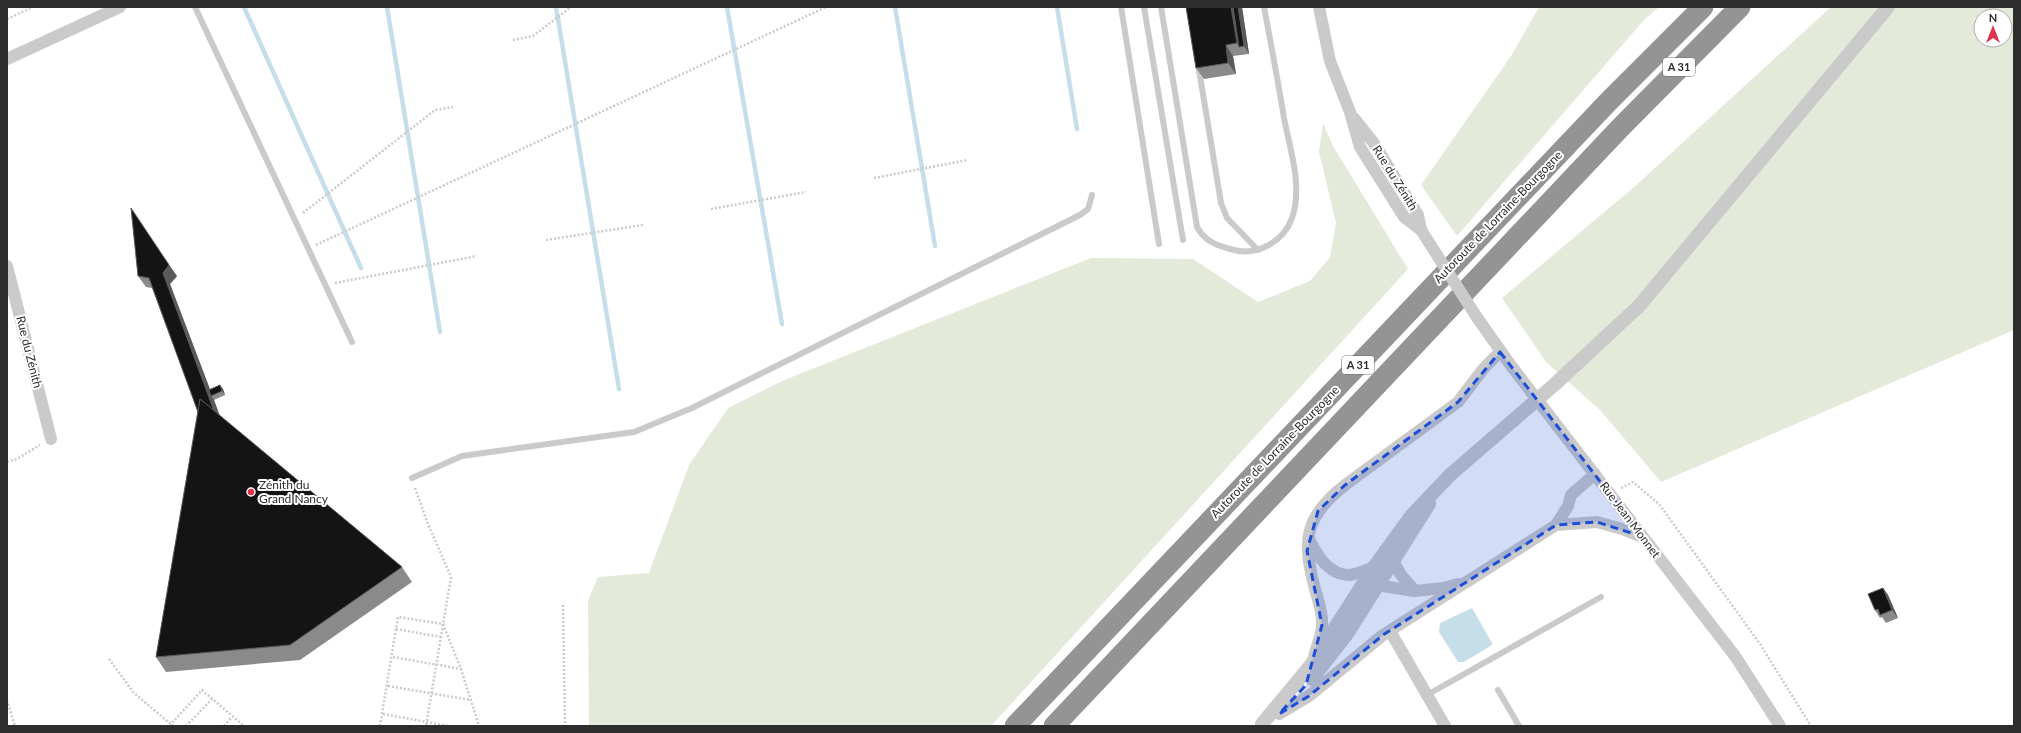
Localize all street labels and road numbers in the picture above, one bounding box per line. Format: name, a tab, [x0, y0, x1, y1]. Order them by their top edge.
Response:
road number: A 31	[1663, 58, 1695, 76]
street label: Rue du Zénith	[1370, 143, 1421, 213]
street label: Autoroute de Lorraine-Bourgogne	[1430, 147, 1565, 286]
street label: Rue du Zénith	[13, 314, 46, 389]
road number: A 31	[1342, 356, 1374, 374]
street label: Autoroute de Lorraine-Bourgogne	[1207, 382, 1342, 521]
street label: Rue Jean Monnet	[1597, 479, 1664, 561]

